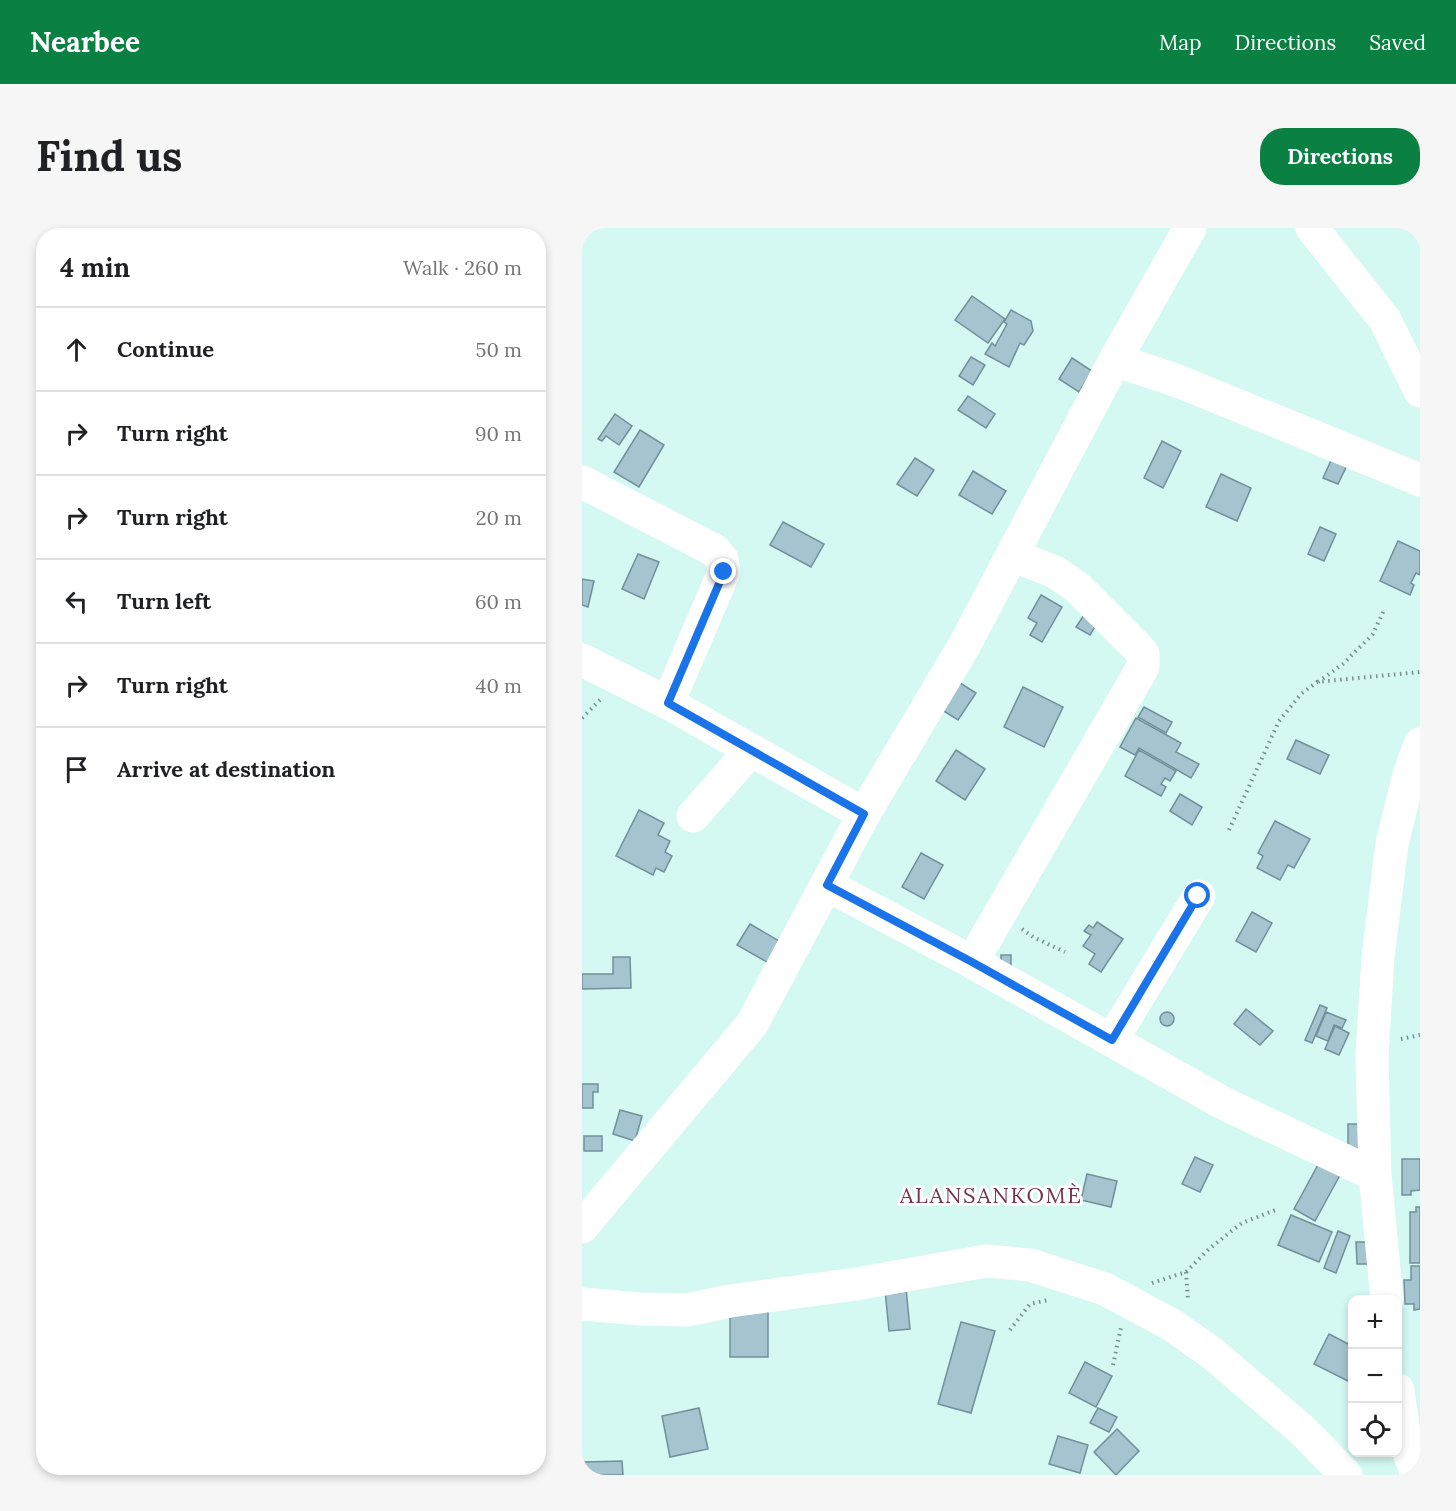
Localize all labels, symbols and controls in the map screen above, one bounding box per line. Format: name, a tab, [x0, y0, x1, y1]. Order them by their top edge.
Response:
text: Nearbee	[30, 24, 140, 60]
text: Map	[1159, 29, 1202, 56]
text: Directions	[1235, 29, 1336, 56]
text: Saved	[1369, 29, 1426, 56]
button: Directions	[1260, 128, 1420, 185]
text: Find us	[36, 129, 182, 183]
text: 4 min	[60, 251, 130, 284]
text: Walk · 260 m	[403, 255, 522, 280]
icon: ahead	[60, 333, 93, 366]
text: Continue	[117, 335, 214, 363]
text: 50 m	[476, 337, 522, 362]
icon: right	[60, 417, 93, 450]
text: Turn right	[117, 419, 228, 447]
text: 90 m	[475, 421, 522, 446]
icon: right	[60, 501, 93, 534]
text: Turn right	[117, 503, 228, 531]
text: 20 m	[476, 505, 522, 530]
route end	[710, 558, 736, 584]
icon: left	[60, 585, 93, 618]
text: Turn left	[117, 587, 211, 615]
text: 60 m	[475, 589, 522, 614]
icon: right	[60, 669, 93, 702]
text: Turn right	[117, 671, 228, 699]
text: 40 m	[476, 673, 522, 698]
icon: arrive	[60, 753, 93, 786]
text: Arrive at destination	[117, 755, 335, 783]
route start	[1184, 882, 1210, 908]
district label: ALANSANKOMÈ	[899, 1181, 1082, 1209]
map controls	[1348, 1295, 1402, 1457]
button: +	[1348, 1295, 1402, 1349]
button: −	[1348, 1349, 1402, 1403]
button: locate	[1348, 1403, 1402, 1457]

